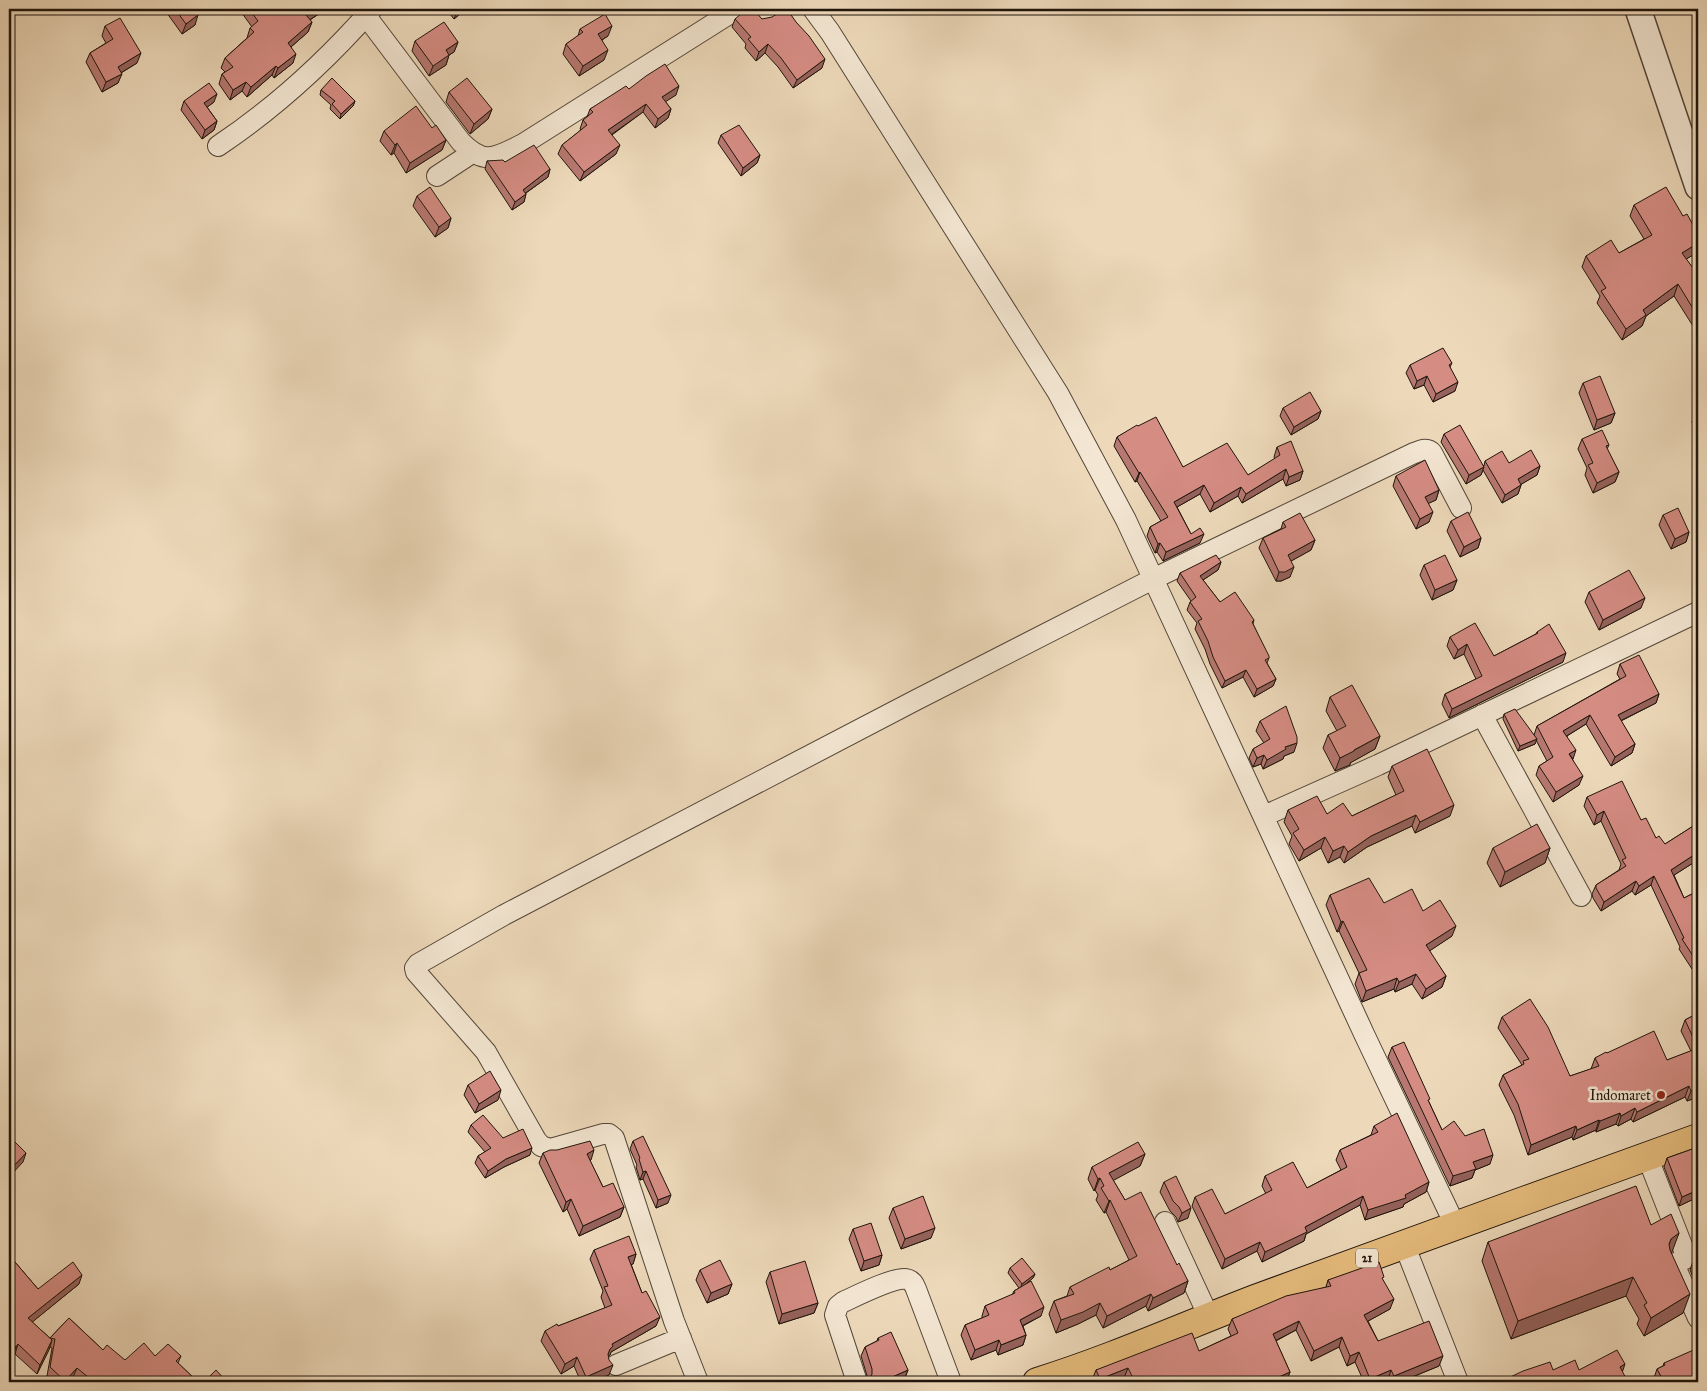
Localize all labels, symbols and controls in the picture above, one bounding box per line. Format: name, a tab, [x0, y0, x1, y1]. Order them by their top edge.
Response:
place label: Indomaret	[1590, 1087, 1651, 1104]
marker: Indomaret	[1655, 1089, 1667, 1101]
road number: 21	[1356, 1248, 1378, 1268]

